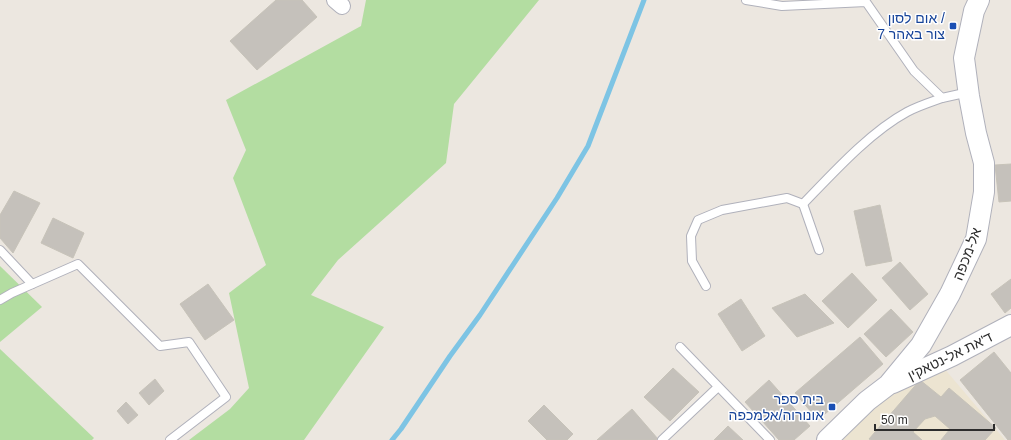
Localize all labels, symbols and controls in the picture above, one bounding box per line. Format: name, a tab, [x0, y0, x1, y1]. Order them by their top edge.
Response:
place label: אום לסון / צור באהר 7	[877, 10, 945, 42]
marker: אום לסון / צור באהר 7	[948, 21, 958, 31]
street label: אל-מכפה	[950, 225, 984, 283]
street label: ד'את אל-נטאקין	[905, 329, 995, 383]
place label: בית ספר אונורוה/אלמכפה	[729, 391, 824, 423]
marker: בית ספר אונורוה/אלמכפה	[827, 402, 837, 412]
scale bar	[875, 406, 994, 432]
text: 50 m	[881, 413, 908, 427]

